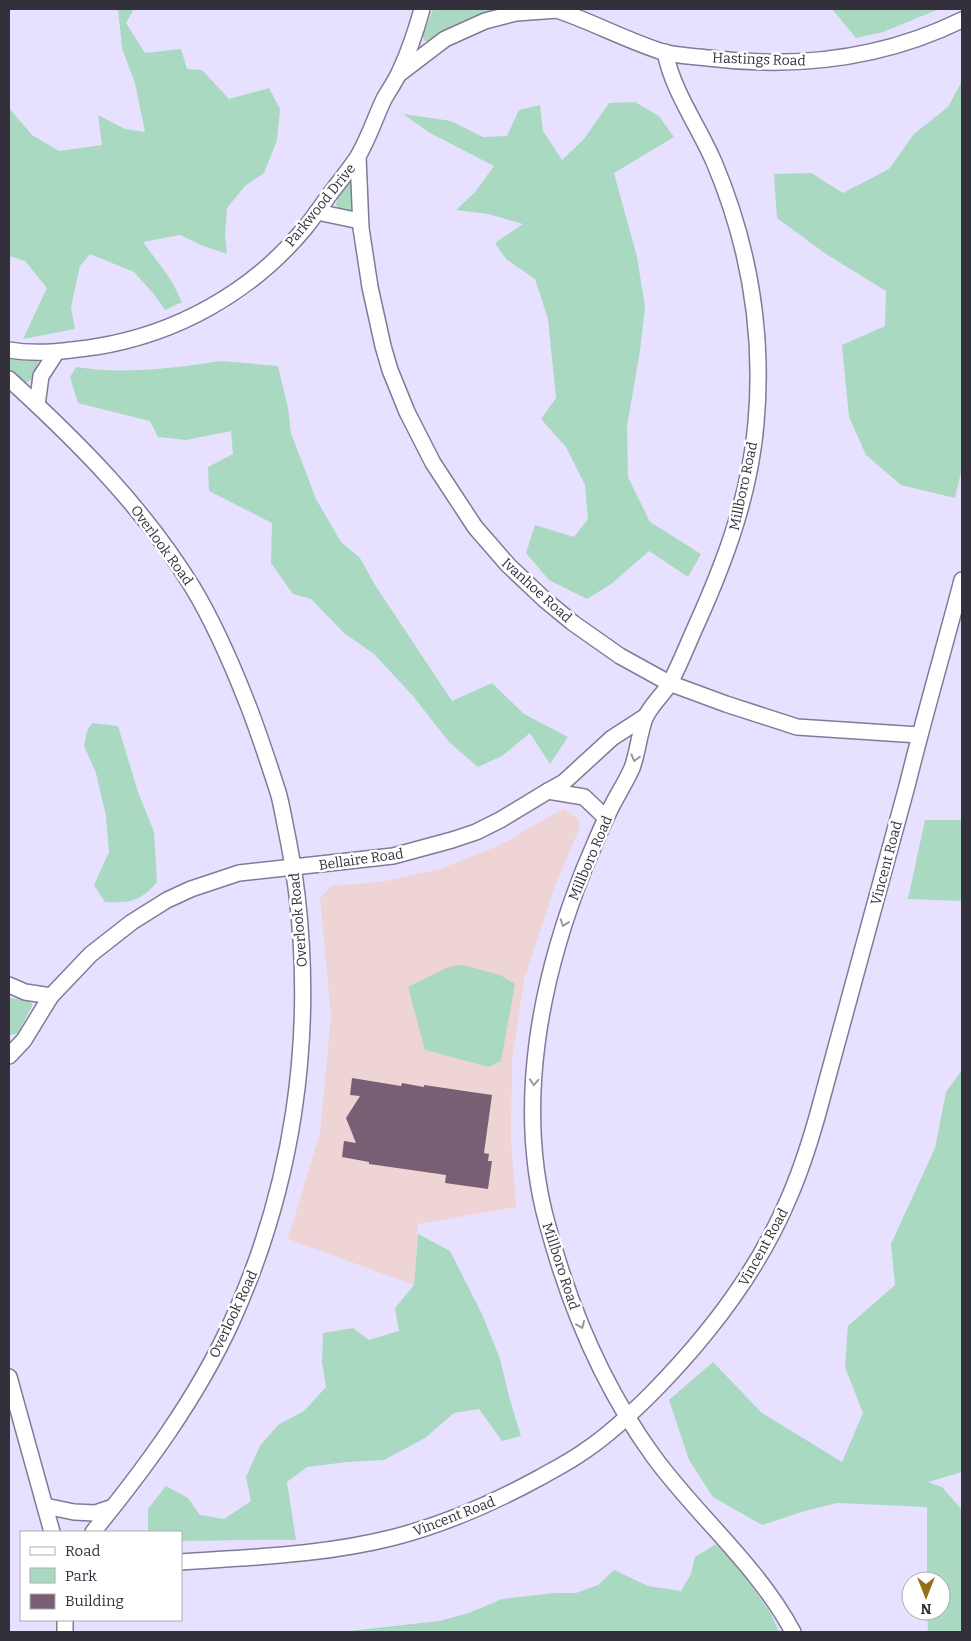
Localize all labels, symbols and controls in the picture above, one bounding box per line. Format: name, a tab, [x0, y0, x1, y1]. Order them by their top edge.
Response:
street label: Hastings Road	[712, 49, 806, 70]
street label: Parkwood Drive	[282, 160, 359, 250]
street label: Millboro Road	[726, 440, 761, 532]
street label: Overlook Road	[127, 502, 196, 589]
street label: Ivanhoe Road	[498, 554, 575, 626]
one-way arrow	[630, 753, 640, 761]
street label: Millboro Road	[565, 813, 616, 903]
street label: Vincent Road	[867, 819, 906, 907]
street label: Bellaire Road	[318, 845, 405, 874]
street label: Overlook Road	[286, 872, 311, 968]
one-way arrow	[560, 918, 570, 927]
one-way arrow	[528, 1078, 539, 1086]
street label: Vincent Road	[735, 1205, 792, 1289]
street label: Millboro Road	[538, 1220, 583, 1312]
street label: Overlook Road	[206, 1268, 261, 1361]
one-way arrow	[574, 1320, 585, 1329]
street label: Vincent Road	[411, 1493, 498, 1540]
legend	[20, 1531, 182, 1621]
text: Road	[65, 1542, 100, 1560]
text: Park	[65, 1567, 97, 1585]
north arrow	[901, 1571, 951, 1621]
text: Building	[65, 1592, 124, 1610]
text: N	[920, 1600, 931, 1617]

